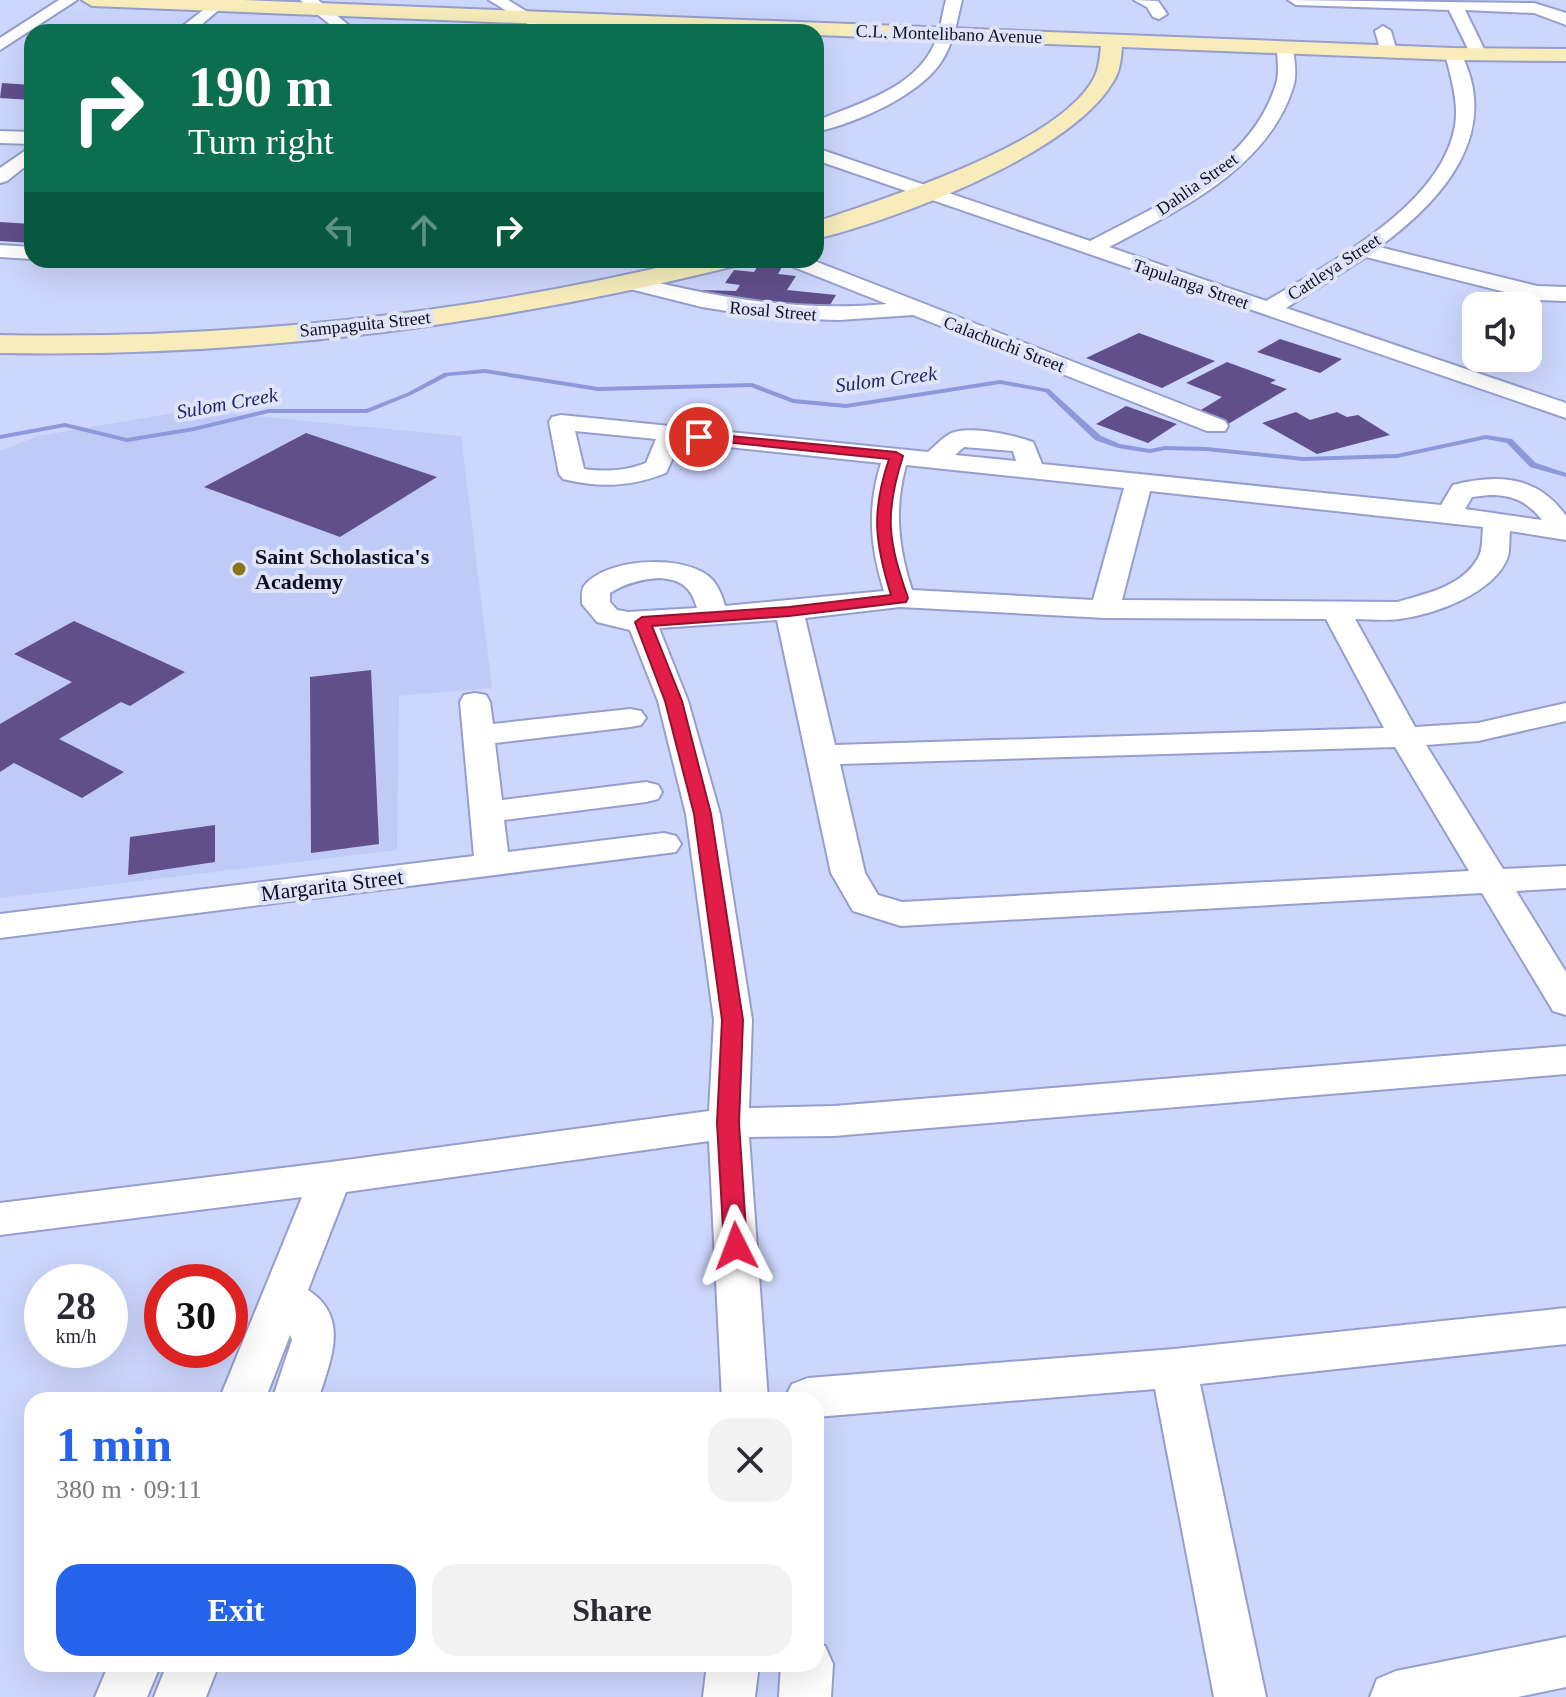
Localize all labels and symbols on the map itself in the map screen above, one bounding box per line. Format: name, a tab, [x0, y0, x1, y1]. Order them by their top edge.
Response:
street label: C.L. Montelibano Avenue	[855, 21, 1043, 47]
street label: Dahlia Street	[1153, 149, 1241, 219]
street label: Cattleya Street	[1284, 230, 1384, 304]
street label: Tapulanga Street	[1130, 255, 1252, 313]
street label: Rosal Street	[729, 297, 817, 325]
street label: Sampaguita Street	[299, 307, 431, 341]
street label: Calachuchi Street	[941, 312, 1067, 376]
water label: Sulom Creek	[834, 362, 939, 396]
water label: Sulom Creek	[175, 383, 280, 423]
pin	[665, 403, 733, 471]
place label: Saint Scholastica's Academy	[255, 544, 430, 594]
marker: Saint Scholastica's Academy	[230, 560, 248, 578]
street label: Margarita Street	[259, 864, 405, 906]
position arrow	[694, 1204, 778, 1288]
speed limit sign: 30	[144, 1264, 248, 1368]

